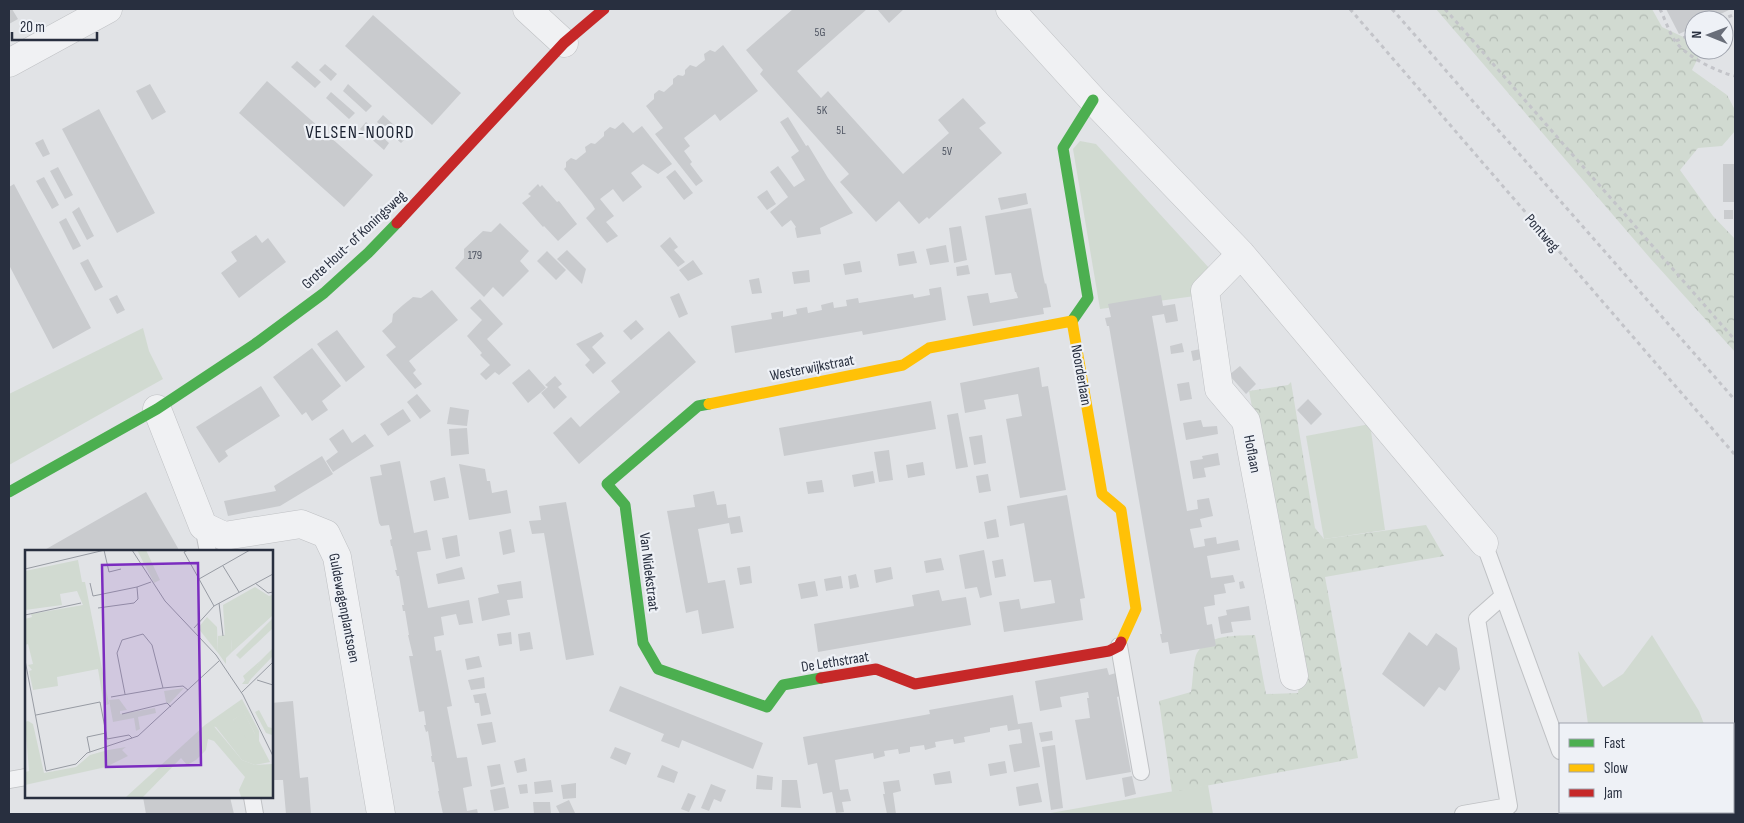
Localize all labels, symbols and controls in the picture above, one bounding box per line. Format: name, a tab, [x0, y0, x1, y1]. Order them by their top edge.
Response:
scale bar	[12, 10, 98, 42]
north arrow	[1684, 10, 1734, 60]
text: 20 m	[20, 18, 45, 37]
house number: 5G	[815, 25, 825, 40]
text: N	[1688, 31, 1705, 39]
house number: 5K	[817, 103, 828, 118]
district label: VELSEN-NOORD	[305, 122, 415, 143]
house number: 5L	[836, 123, 846, 138]
house number: 5V	[942, 144, 953, 159]
street label: Grote Hout- of Koningsweg	[298, 187, 410, 293]
street label: Pontweg	[1520, 210, 1564, 256]
house number: 179	[468, 248, 482, 263]
street label: Noorderlaan	[1066, 343, 1096, 407]
street label: Westerwijkstraat	[768, 350, 856, 385]
street label: Hoflaan	[1239, 433, 1265, 475]
street label: Van Nidekstraat	[635, 532, 663, 613]
inset map	[25, 550, 272, 798]
street label: Guldewagenplantsoen	[324, 552, 364, 664]
street label: De Lethstraat	[800, 647, 871, 677]
legend	[1559, 723, 1734, 813]
text: Fast	[1604, 734, 1626, 753]
text: Slow	[1604, 759, 1628, 778]
text: Jam	[1603, 784, 1622, 803]

